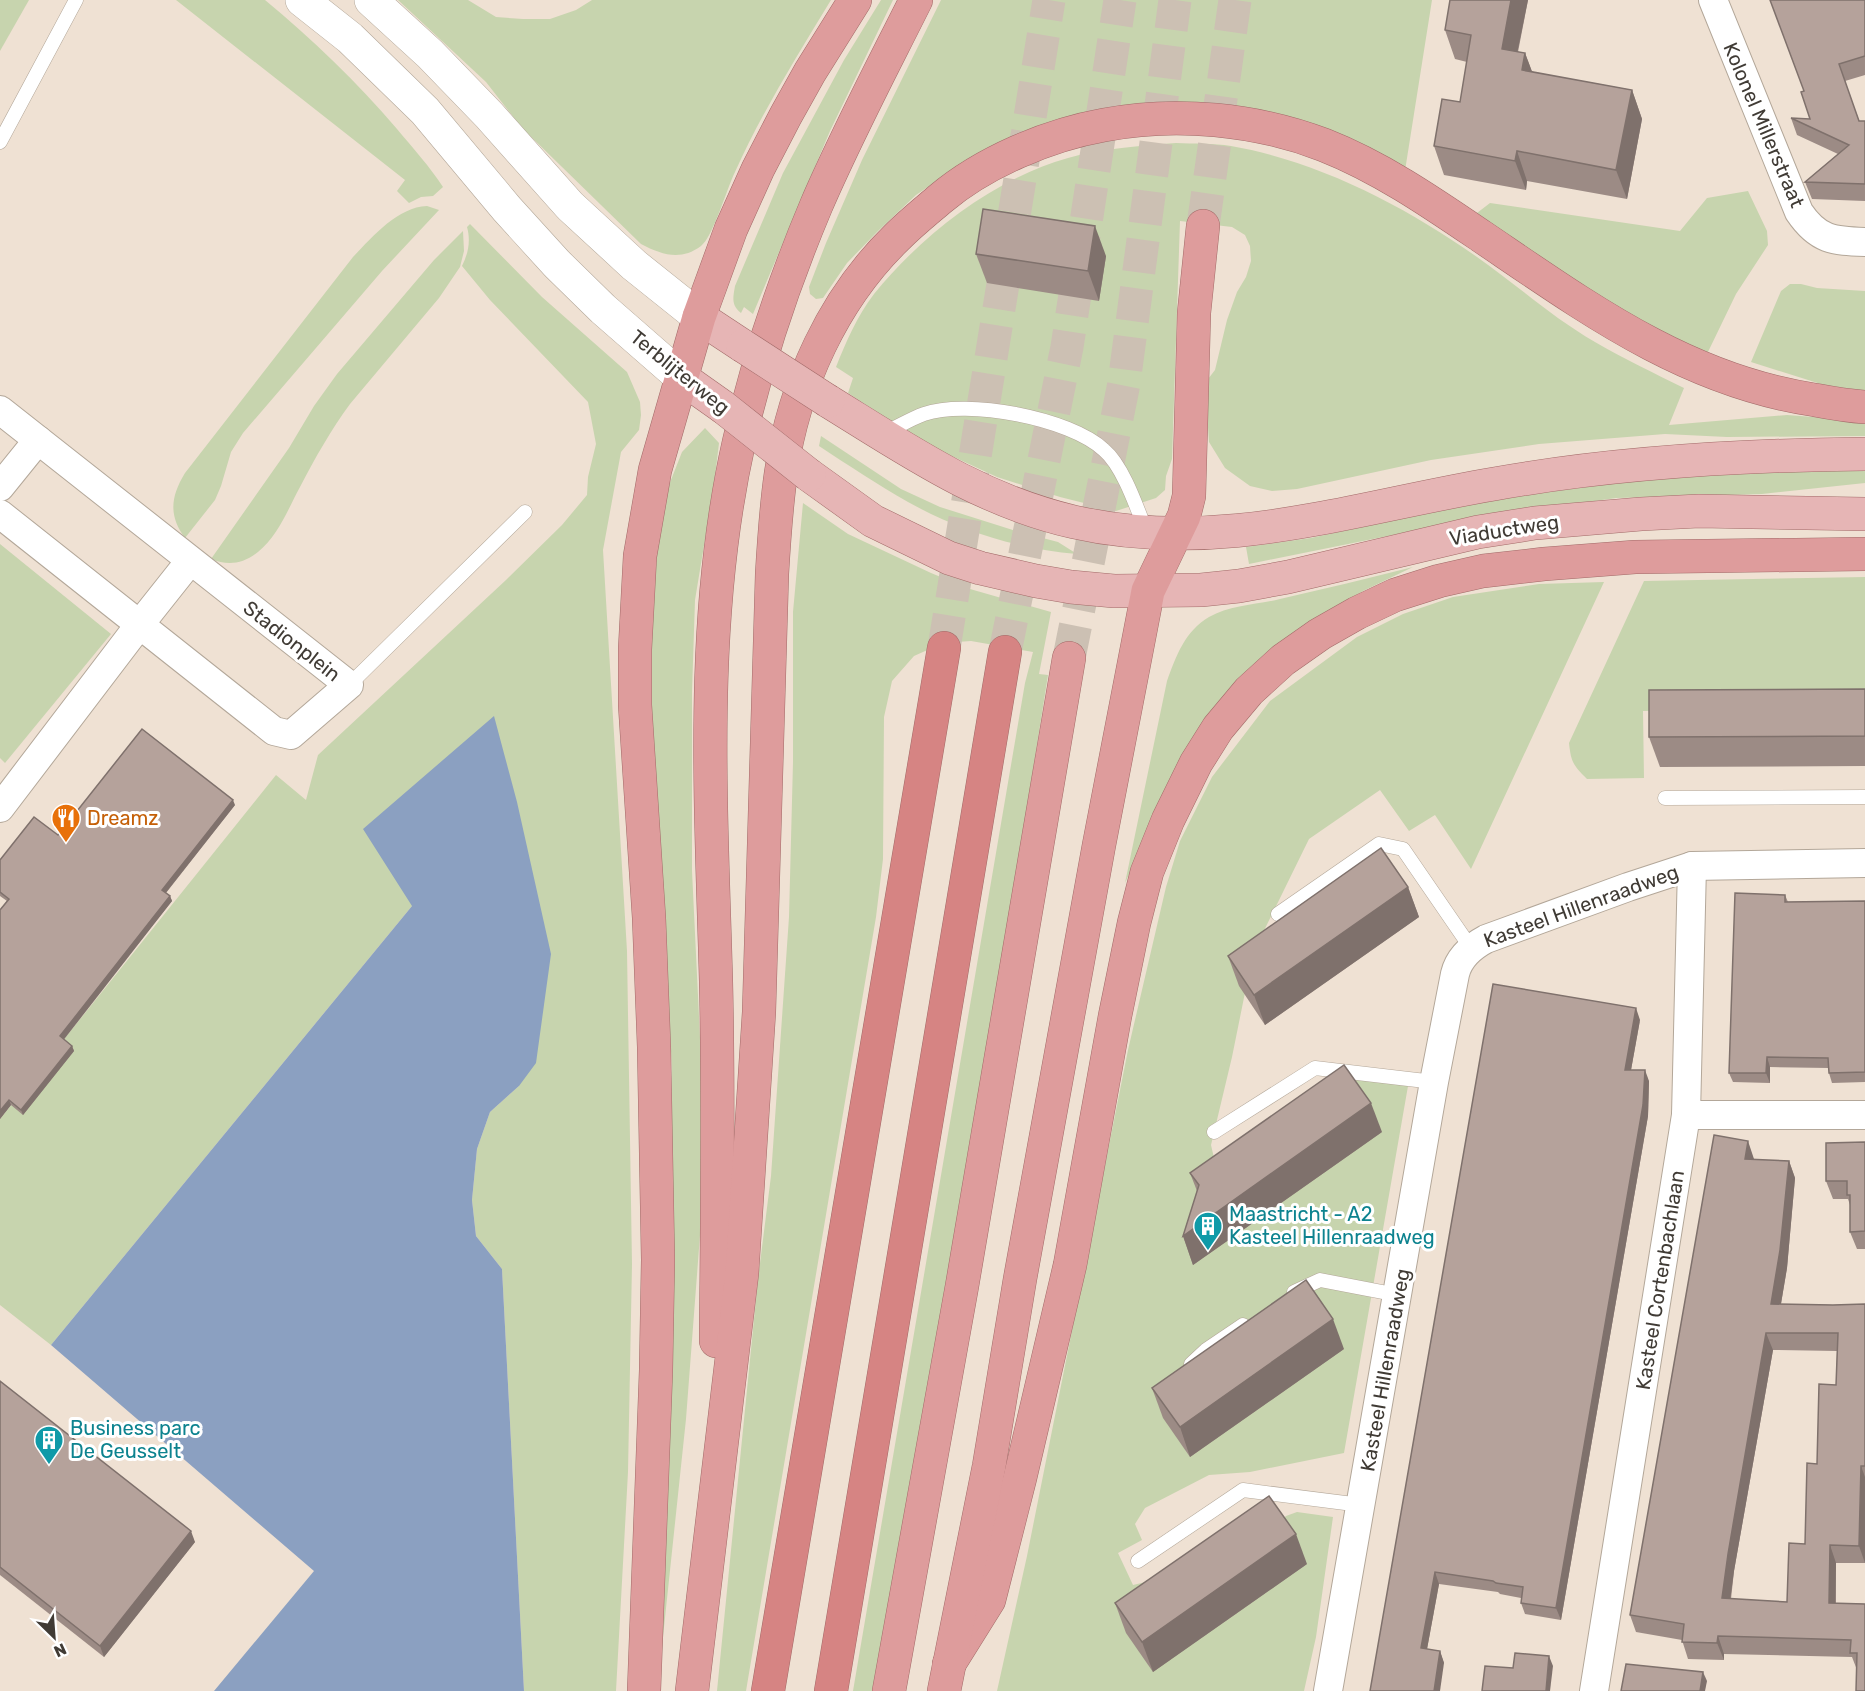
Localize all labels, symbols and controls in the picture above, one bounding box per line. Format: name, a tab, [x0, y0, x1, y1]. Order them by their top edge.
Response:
street label: Kolonel Millerstraat	[1718, 39, 1810, 211]
street label: Terblijterweg	[626, 325, 734, 419]
street label: Viaductweg	[1447, 509, 1561, 551]
street label: Stadionplein	[239, 596, 345, 686]
restaurant icon: Dreamz	[50, 802, 82, 844]
place label: Dreamz	[87, 806, 158, 830]
street label: Kasteel Hillenraadweg	[1480, 860, 1682, 952]
street label: Kasteel Cortenbachlaan	[1631, 1169, 1689, 1391]
place label: Maastricht - A2 Kasteel Hillenraadweg	[1229, 1202, 1435, 1249]
building icon: Maastricht - A2 Kasteel Hillenraadweg	[1192, 1210, 1224, 1252]
street label: Kasteel Hillenraadweg	[1355, 1267, 1415, 1473]
place label: Business parc De Geusselt	[70, 1416, 200, 1463]
building icon: Business parc De Geusselt	[33, 1424, 65, 1466]
north arrow	[24, 1607, 84, 1667]
text: N	[51, 1639, 69, 1661]

